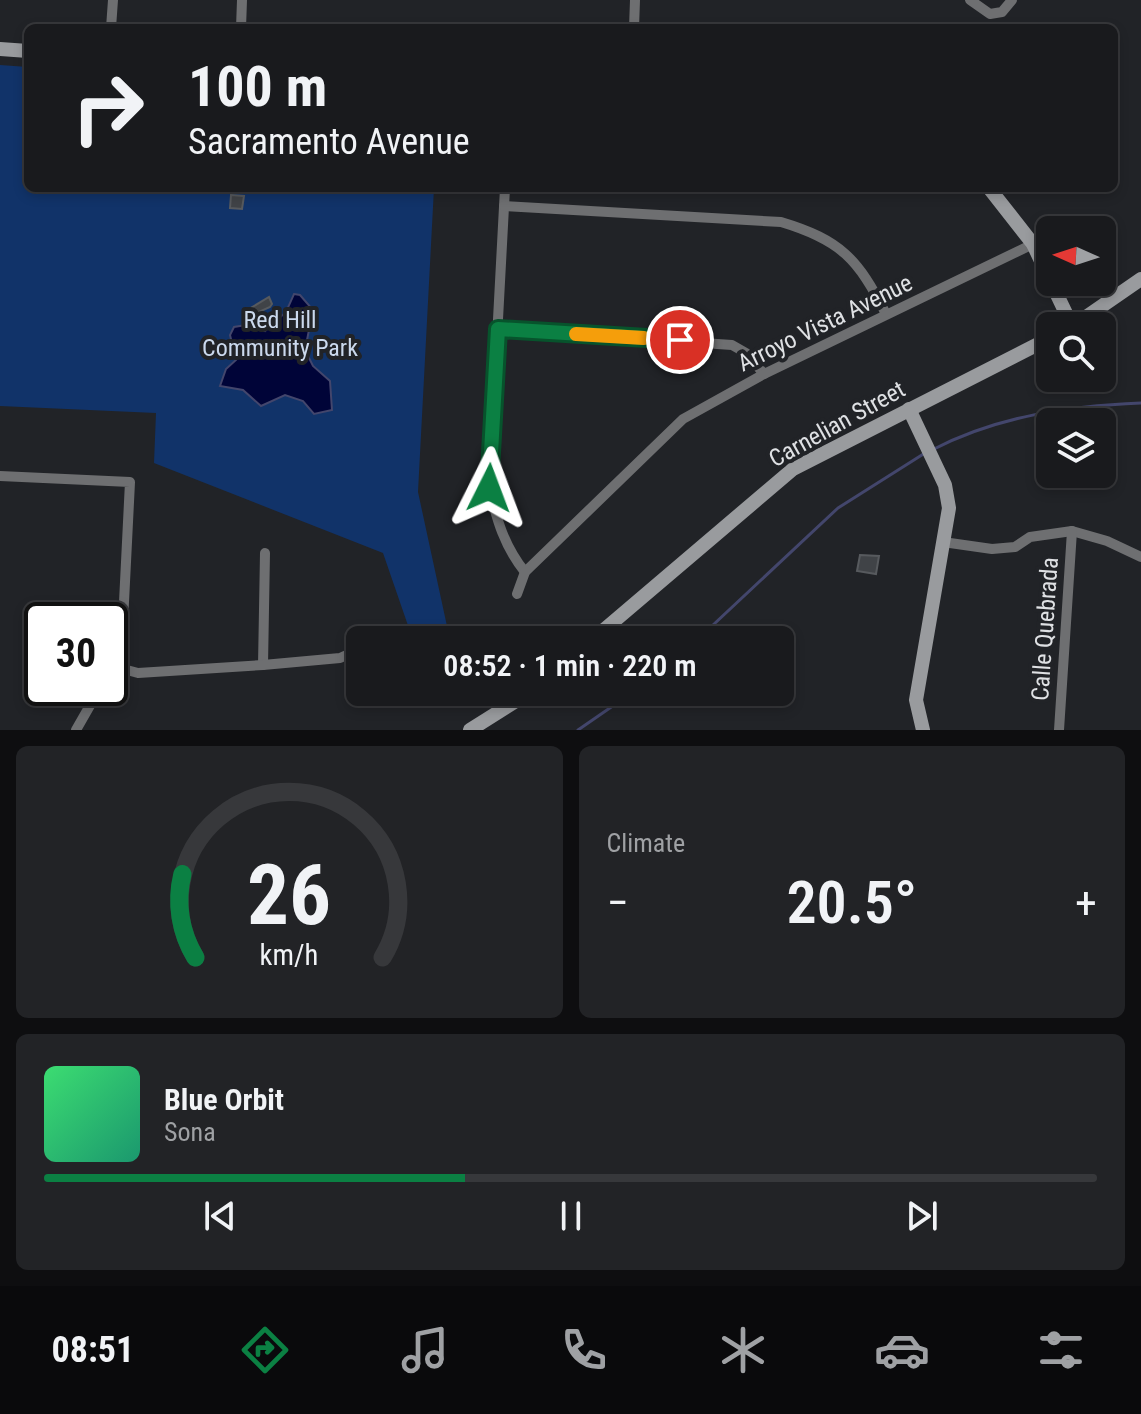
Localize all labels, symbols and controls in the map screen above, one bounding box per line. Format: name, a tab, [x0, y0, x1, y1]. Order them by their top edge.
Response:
text: 100 m	[188, 54, 327, 120]
icon: right	[56, 56, 160, 160]
text: Sacramento Avenue	[188, 121, 470, 163]
north arrow	[1036, 216, 1116, 296]
map controls	[1036, 216, 1116, 488]
street label: Arroyo Vista Avenue	[733, 269, 917, 377]
park label: Red Hill Community Park	[202, 306, 358, 362]
pin	[646, 306, 714, 374]
button: search	[1036, 312, 1116, 392]
icon: arrive	[658, 318, 702, 362]
street label: Carnelian Street	[764, 375, 910, 473]
button: layers	[1036, 408, 1116, 488]
position arrow	[447, 446, 531, 530]
street label: Calle Quebrada	[1026, 556, 1064, 702]
speed limit sign: 30	[24, 602, 128, 706]
text: 08:52 · 1 min · 220 m	[443, 648, 697, 683]
text: Climate	[607, 828, 685, 858]
text: 26	[247, 847, 331, 944]
text: 20.5°	[786, 867, 917, 938]
text: −	[607, 877, 629, 929]
text: +	[1075, 877, 1097, 929]
text: km/h	[260, 938, 319, 972]
text: Blue Orbit	[164, 1082, 284, 1117]
text: Sona	[164, 1117, 216, 1147]
icon: previous	[198, 1194, 242, 1238]
icon: pause	[549, 1194, 593, 1238]
icon: next	[900, 1194, 944, 1238]
icon: directions	[237, 1322, 293, 1378]
icon: music	[397, 1322, 453, 1378]
icon: phone	[556, 1322, 612, 1378]
icon: climate	[715, 1322, 771, 1378]
icon: car	[874, 1322, 930, 1378]
icon: filters	[1033, 1322, 1089, 1378]
text: 08:51	[52, 1329, 134, 1371]

